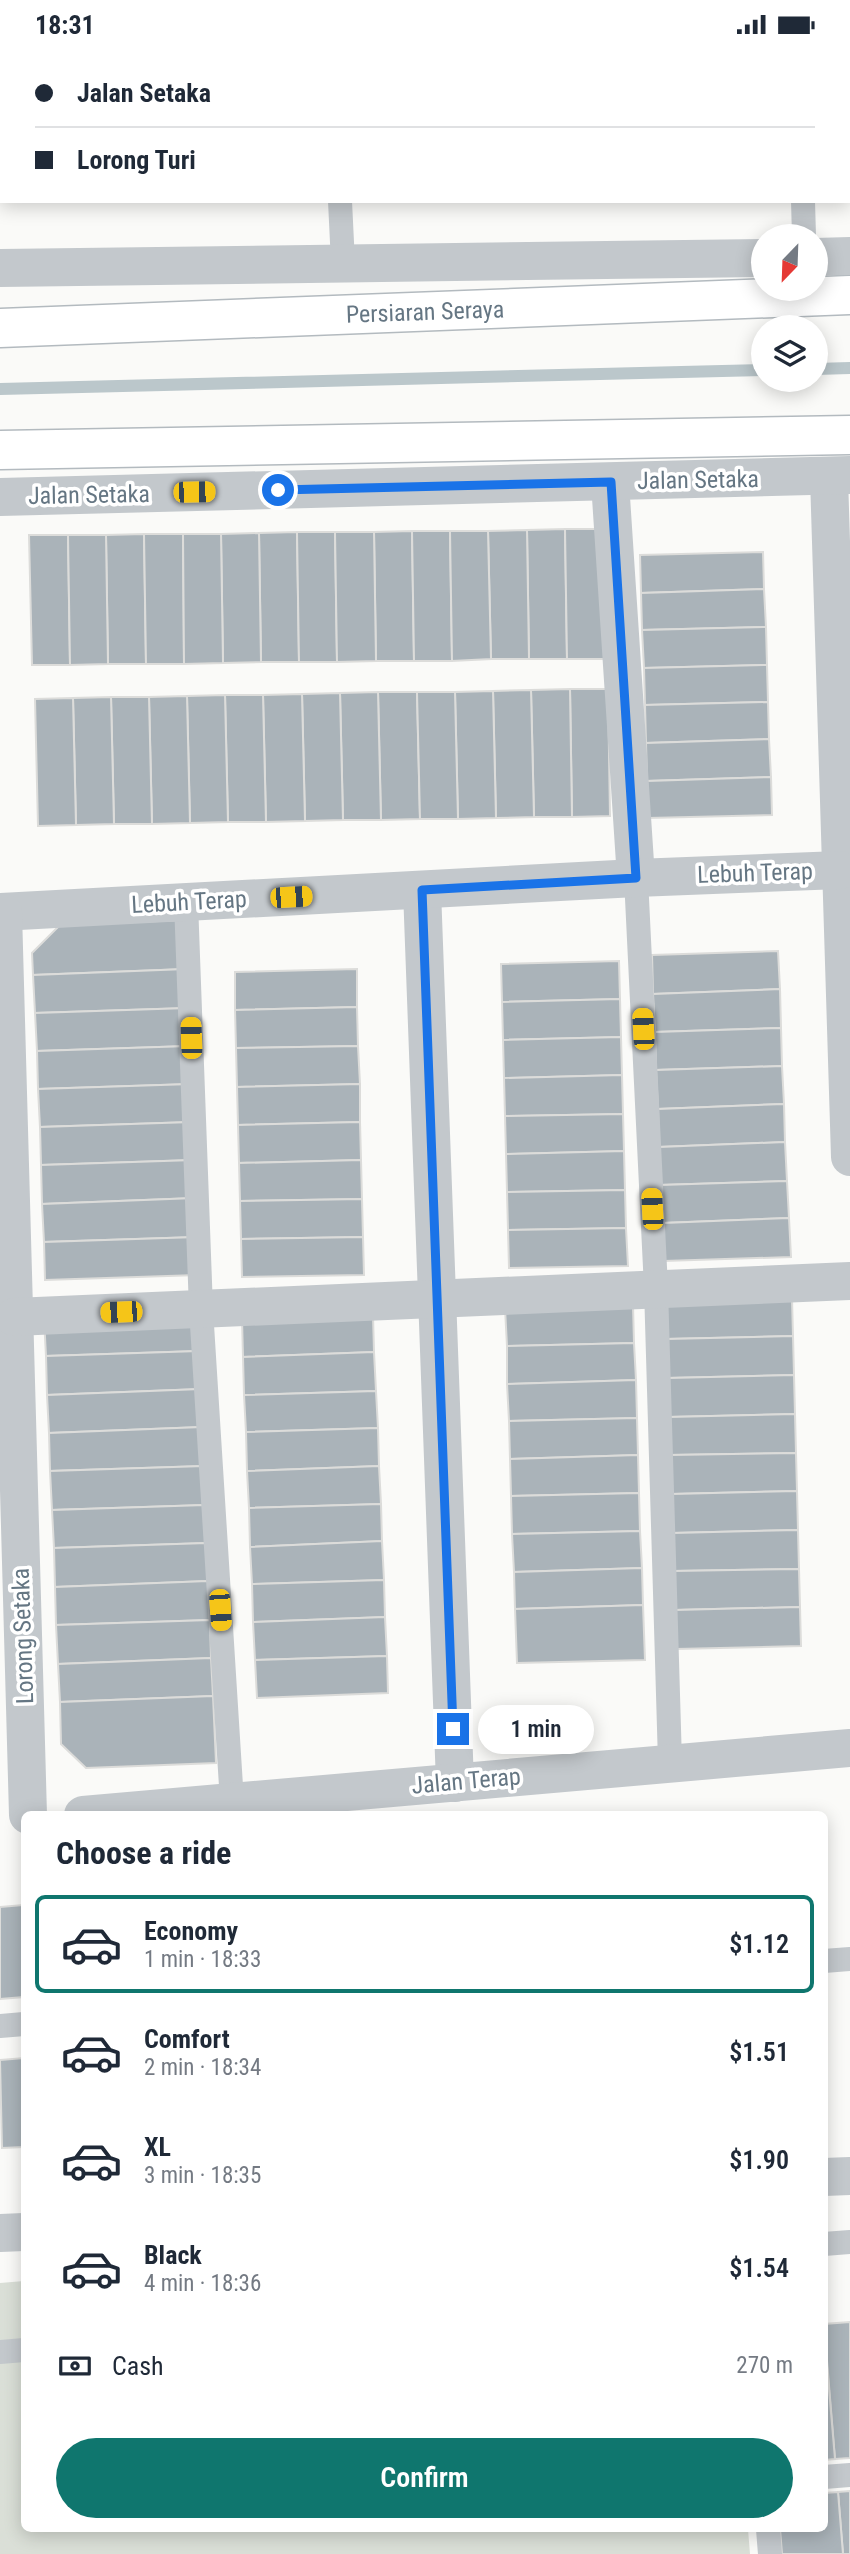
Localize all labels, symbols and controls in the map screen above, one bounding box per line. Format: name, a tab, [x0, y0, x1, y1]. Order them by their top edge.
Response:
text: 18:31	[35, 10, 95, 40]
text: Jalan Setaka	[77, 78, 211, 108]
text: Lorong Turi	[77, 145, 196, 175]
north arrow	[751, 224, 828, 301]
map controls	[751, 224, 828, 392]
street label: Persiaran Seraya	[345, 295, 505, 329]
button: layers	[751, 315, 828, 392]
street label: Jalan Setaka	[637, 465, 759, 495]
route start	[262, 474, 294, 506]
street label: Jalan Setaka	[28, 480, 150, 510]
car	[173, 481, 216, 503]
street label: Lebuh Terap	[697, 857, 813, 889]
street label: Lebuh Terap	[131, 885, 247, 919]
car	[270, 885, 313, 909]
car	[632, 1007, 655, 1051]
car	[180, 1017, 203, 1059]
car	[641, 1187, 664, 1231]
car	[100, 1301, 143, 1323]
street label: Lorong Setaka	[7, 1567, 39, 1705]
car	[209, 1588, 232, 1632]
callout: 1 min	[477, 1705, 593, 1753]
route end	[437, 1713, 469, 1745]
text: 1 min	[511, 1716, 561, 1743]
street label: Jalan Terap	[410, 1762, 522, 1800]
text: Choose a ride	[56, 1834, 231, 1872]
icon: car	[60, 1913, 123, 1976]
text: Economy	[144, 1916, 238, 1946]
text: $1.12	[729, 1929, 789, 1959]
text: 1 min · 18:33	[144, 1946, 261, 1973]
icon: car	[60, 2021, 123, 2084]
text: Comfort	[144, 2024, 230, 2054]
text: $1.51	[729, 2037, 789, 2067]
text: 2 min · 18:34	[144, 2054, 261, 2081]
icon: car	[60, 2129, 123, 2192]
text: XL	[144, 2132, 171, 2162]
text: $1.90	[729, 2145, 789, 2175]
text: 3 min · 18:35	[144, 2162, 261, 2189]
icon: car	[60, 2237, 123, 2300]
text: Black	[144, 2240, 202, 2270]
text: $1.54	[729, 2253, 789, 2283]
text: 4 min · 18:36	[144, 2270, 261, 2297]
icon: cash	[56, 2347, 94, 2385]
text: Cash	[112, 2351, 164, 2381]
text: 270 m	[736, 2352, 793, 2379]
button: Confirm	[56, 2438, 793, 2518]

